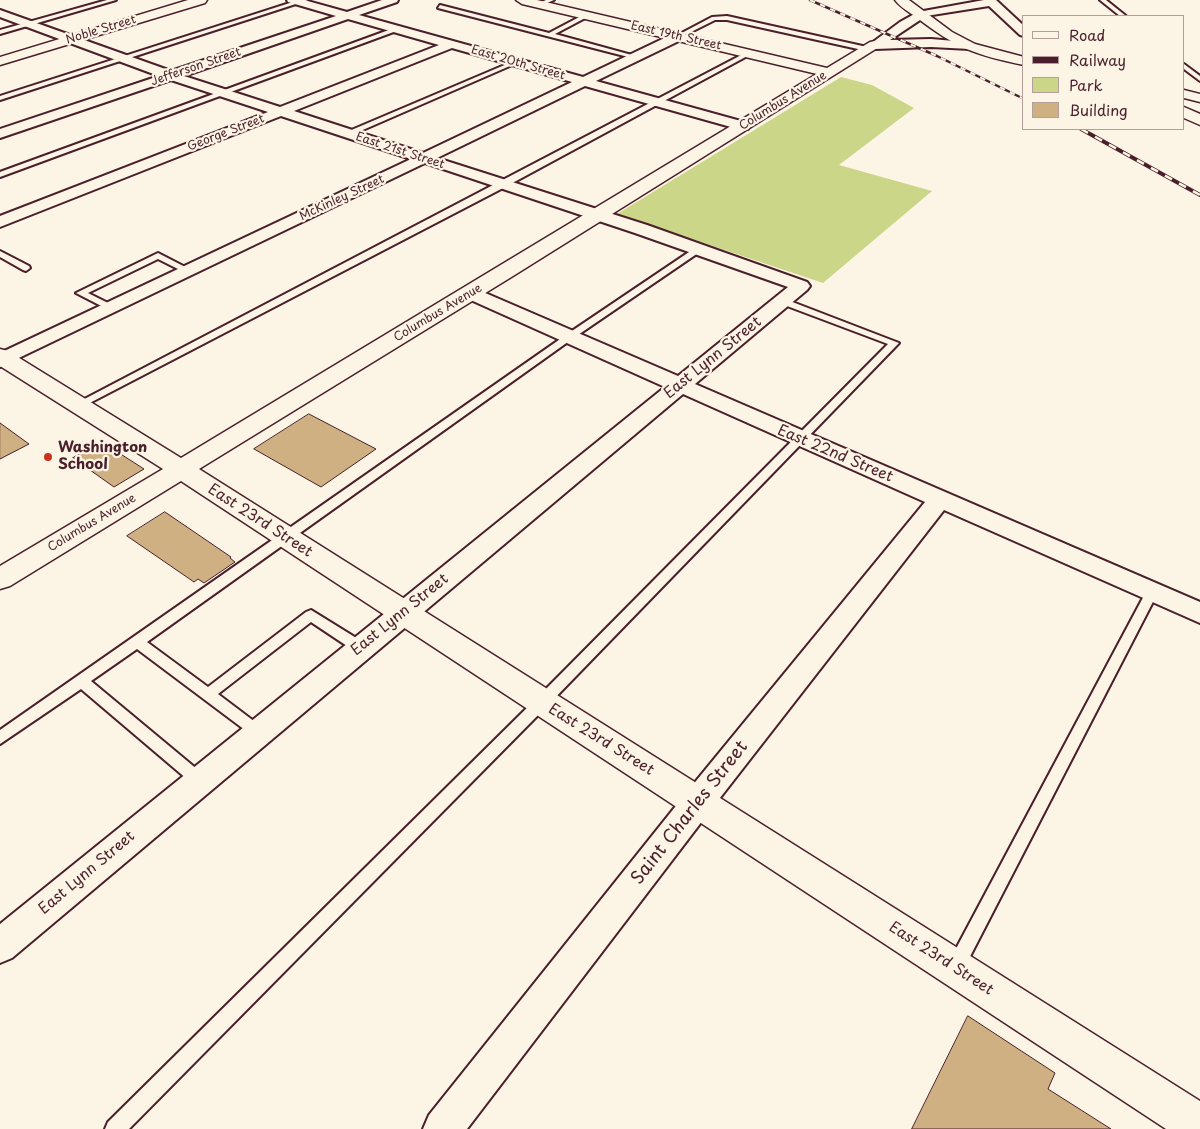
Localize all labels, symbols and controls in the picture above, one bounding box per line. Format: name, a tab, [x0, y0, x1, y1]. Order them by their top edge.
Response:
street label: Noble Street	[64, 13, 138, 47]
legend	[1022, 15, 1185, 130]
street label: East 19th Street	[629, 19, 723, 53]
text: Road	[1069, 23, 1105, 46]
street label: East 20th Street	[469, 43, 567, 83]
street label: Jefferson Street	[149, 45, 243, 89]
text: Railway	[1069, 48, 1126, 71]
street label: Columbus Avenue	[737, 68, 829, 134]
text: Park	[1069, 73, 1103, 96]
text: Building	[1069, 98, 1128, 121]
street label: George Street	[185, 112, 267, 154]
street label: East 21st Street	[354, 130, 446, 172]
street label: McKinley Street	[297, 172, 387, 224]
street label: Columbus Avenue	[391, 281, 485, 345]
street label: East Lynn Street	[661, 313, 765, 403]
street label: East 22nd Street	[775, 422, 895, 486]
place label: Washington School	[58, 439, 147, 474]
marker: Washington School	[42, 451, 54, 463]
street label: East 23rd Street	[204, 481, 316, 561]
street label: Columbus Avenue	[45, 491, 139, 555]
street label: East Lynn Street	[348, 570, 452, 660]
street label: East 23rd Street	[545, 700, 657, 780]
street label: Saint Charles Street	[627, 737, 753, 889]
street label: East Lynn Street	[35, 828, 139, 918]
street label: East 23rd Street	[885, 919, 997, 999]

